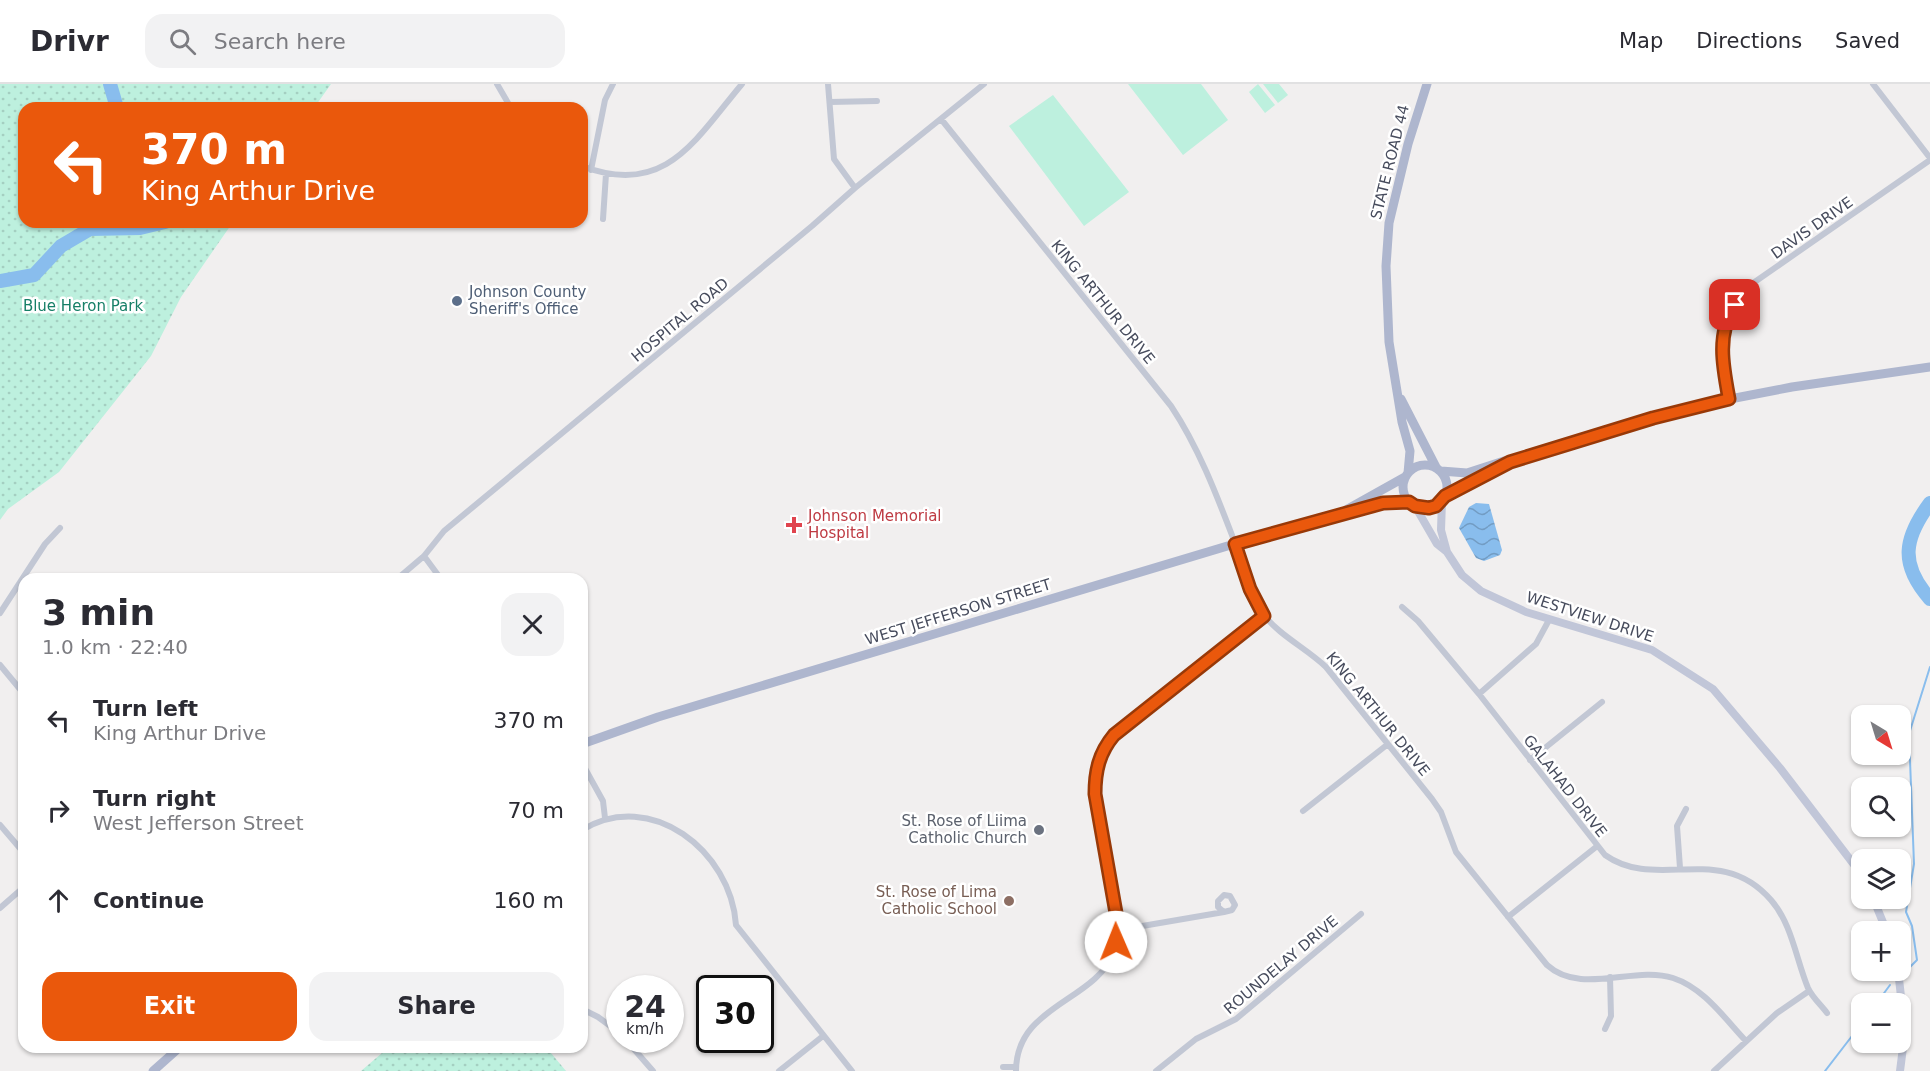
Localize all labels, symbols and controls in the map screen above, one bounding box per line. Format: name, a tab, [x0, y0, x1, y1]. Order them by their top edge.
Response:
search box	[145, 14, 565, 68]
text: Drivr	[30, 25, 109, 58]
icon: search	[166, 25, 199, 58]
text: Search here	[214, 29, 346, 54]
text: Map	[1619, 29, 1663, 53]
text: Directions	[1696, 29, 1802, 53]
text: Saved	[1835, 29, 1900, 53]
street label: STATE ROAD 44	[1367, 103, 1413, 221]
text: 370 m	[141, 125, 287, 174]
icon: left	[42, 126, 120, 204]
text: King Arthur Drive	[141, 175, 375, 206]
street label: DAVIS DRIVE	[1768, 193, 1856, 263]
street label: KING ARTHUR DRIVE	[1047, 236, 1159, 368]
street label: HOSPITAL ROAD	[628, 274, 732, 366]
pin	[1709, 279, 1760, 330]
place label: Johnson County Sheriff's Office	[468, 283, 586, 318]
icon: arrive	[1718, 288, 1751, 321]
marker: Johnson County Sheriff's Office	[450, 294, 464, 308]
park label: Blue Heron Park	[23, 297, 143, 315]
place label: Johnson Memorial Hospital	[807, 507, 942, 542]
marker: Johnson Memorial Hospital	[785, 516, 803, 534]
street label: WEST JEFFERSON STREET	[863, 575, 1054, 649]
street label: WESTVIEW DRIVE	[1524, 588, 1656, 646]
text: 3 min	[42, 592, 155, 633]
button: close	[501, 593, 564, 656]
text: 1.0 km · 22:40	[42, 635, 188, 659]
street label: KING ARTHUR DRIVE	[1322, 648, 1434, 780]
text: Turn left	[93, 696, 198, 721]
icon: left	[42, 704, 75, 737]
north arrow	[1851, 705, 1911, 765]
map controls	[1851, 705, 1911, 1053]
text: 370 m	[494, 708, 564, 733]
text: King Arthur Drive	[93, 721, 266, 745]
street label: GALAHAD DRIVE	[1519, 731, 1611, 841]
button: search	[1851, 777, 1911, 837]
text: Turn right	[93, 786, 216, 811]
icon: right	[42, 794, 75, 827]
text: 70 m	[508, 798, 564, 823]
text: West Jefferson Street	[93, 811, 304, 835]
place label: St. Rose of Liima Catholic Church	[902, 812, 1027, 847]
marker: St. Rose of Liima Catholic Church	[1032, 823, 1046, 837]
button: layers	[1851, 849, 1911, 909]
place label: St. Rose of Lima Catholic School	[876, 883, 997, 918]
icon: ahead	[42, 884, 75, 917]
text: Continue	[93, 888, 204, 913]
text: 160 m	[494, 888, 564, 913]
marker: St. Rose of Lima Catholic School	[1002, 894, 1016, 908]
position arrow	[1084, 910, 1148, 974]
street label: ROUNDELAY DRIVE	[1220, 912, 1342, 1018]
button: +	[1851, 921, 1911, 981]
button: Exit	[42, 972, 297, 1041]
button: Share	[309, 972, 564, 1041]
speed limit sign: 30	[696, 975, 774, 1053]
text: 24	[624, 989, 666, 1024]
button: −	[1851, 993, 1911, 1053]
text: km/h	[626, 1020, 664, 1038]

